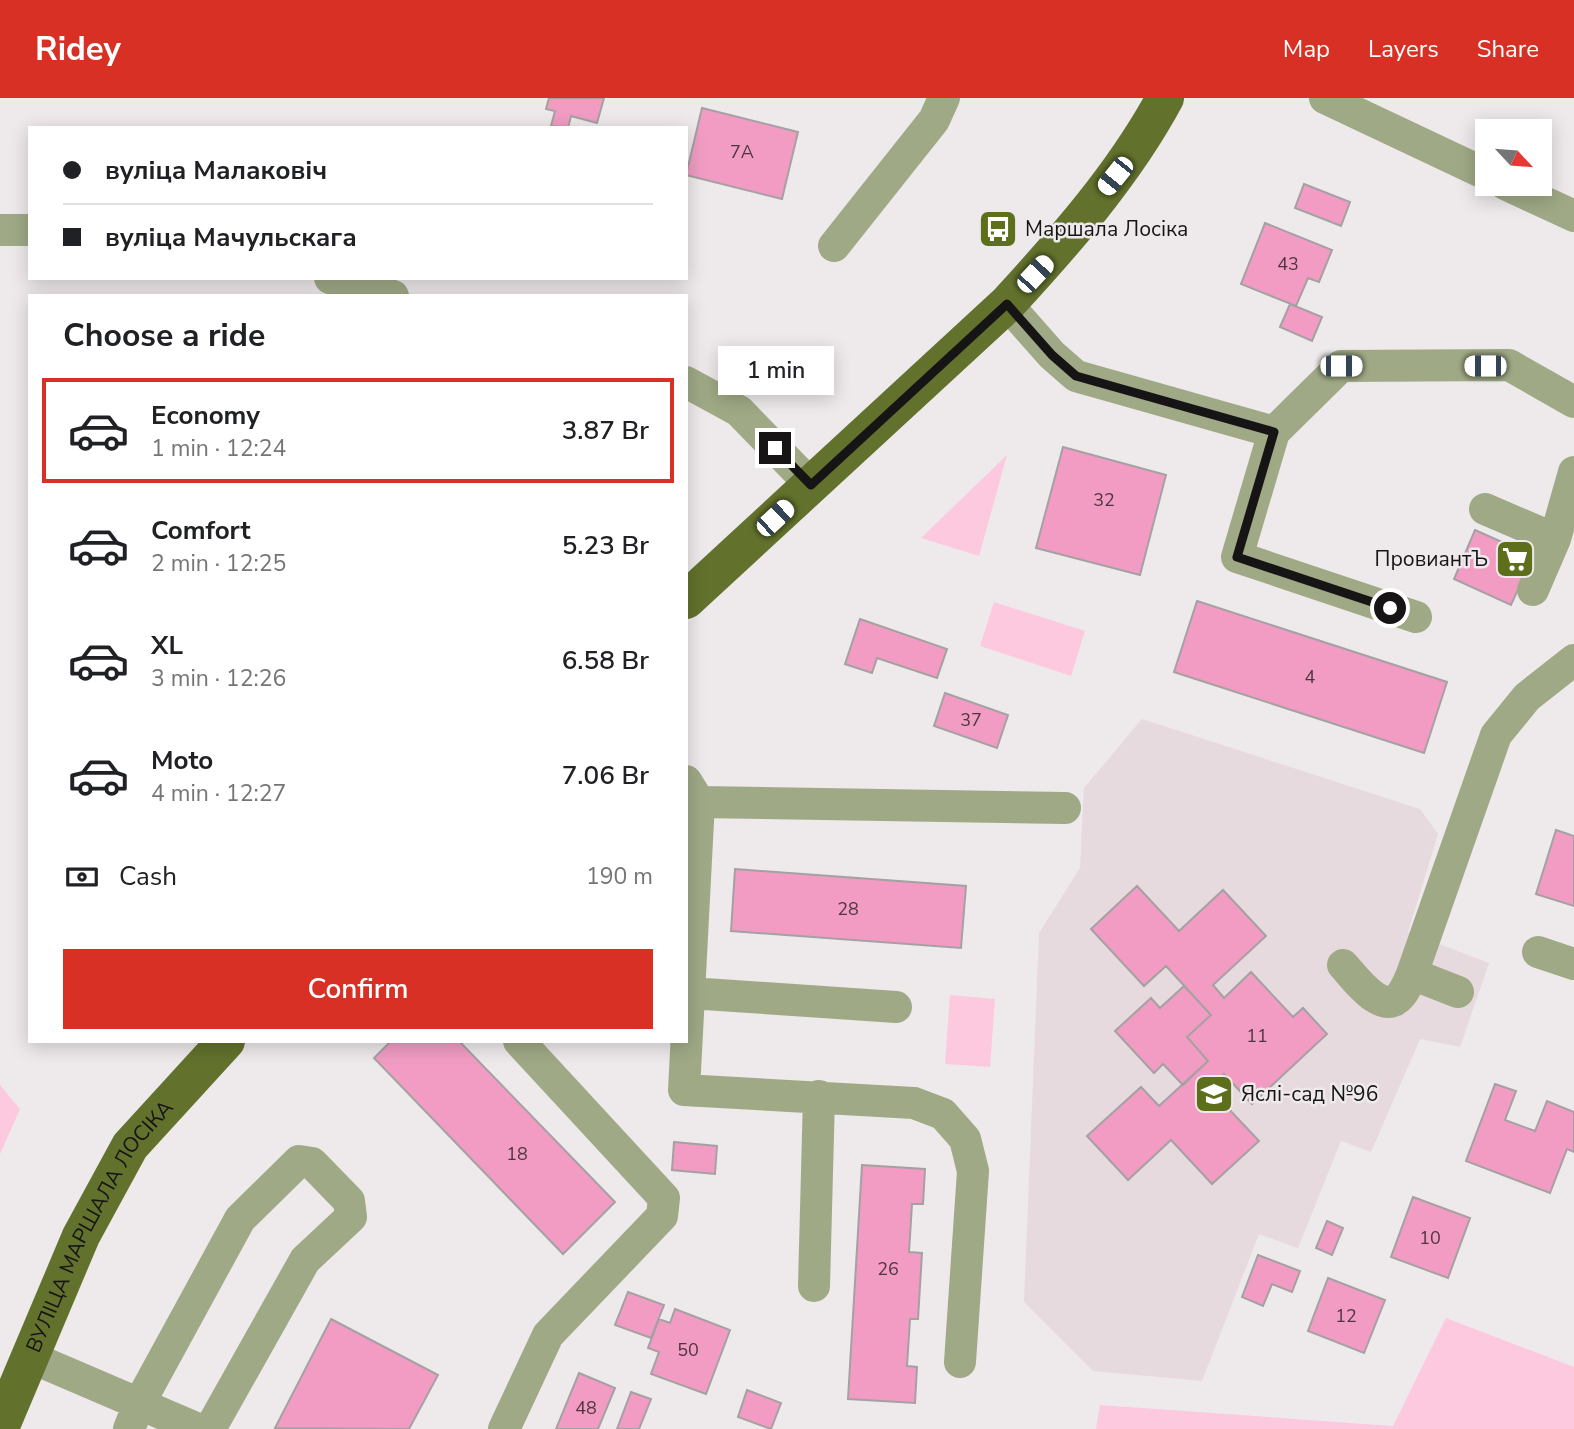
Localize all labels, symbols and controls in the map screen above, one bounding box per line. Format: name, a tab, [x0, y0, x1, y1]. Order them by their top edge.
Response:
text: Ridey	[35, 27, 121, 72]
text: Map	[1283, 33, 1330, 65]
text: Layers	[1368, 33, 1439, 65]
text: Share	[1477, 33, 1539, 65]
north arrow	[1475, 119, 1552, 196]
map controls	[1475, 119, 1552, 196]
house number: 7А	[730, 140, 754, 164]
text: вуліца Малаковіч	[105, 153, 327, 188]
car	[1094, 153, 1137, 199]
bus stop icon: Маршала Лосіка	[977, 208, 1019, 250]
place label: Маршала Лосіка	[1025, 215, 1188, 243]
text: вуліца Мачульскага	[105, 220, 357, 255]
car	[1013, 251, 1058, 297]
house number: 43	[1277, 252, 1299, 276]
text: Choose a ride	[63, 314, 265, 357]
callout: 1 min	[717, 346, 833, 396]
text: 1 min	[747, 355, 805, 386]
car	[1321, 356, 1363, 377]
car	[1465, 356, 1507, 377]
text: Economy	[151, 398, 260, 433]
icon: car	[67, 399, 130, 462]
text: 3.87 Br	[562, 413, 649, 448]
route end	[759, 432, 791, 464]
text: 1 min · 12:24	[151, 433, 286, 464]
house number: 32	[1093, 488, 1115, 512]
car	[753, 496, 798, 540]
text: Comfort	[151, 513, 251, 548]
icon: car	[67, 514, 130, 577]
text: 5.23 Br	[562, 528, 649, 563]
supermarket icon: ПровиантЪ	[1494, 538, 1536, 580]
place label: ПровиантЪ	[1375, 545, 1488, 573]
text: 2 min · 12:25	[151, 548, 286, 579]
route start	[1374, 592, 1406, 624]
text: XL	[151, 628, 183, 663]
icon: car	[67, 629, 130, 692]
text: 6.58 Br	[562, 643, 649, 678]
text: 3 min · 12:26	[151, 663, 286, 694]
house number: 4	[1305, 665, 1316, 689]
house number: 37	[960, 708, 982, 732]
text: Moto	[151, 743, 213, 778]
icon: car	[67, 744, 130, 807]
text: 7.06 Br	[562, 758, 649, 793]
text: 4 min · 12:27	[151, 778, 286, 809]
icon: cash	[63, 858, 101, 896]
text: Cash	[119, 859, 177, 894]
text: 190 m	[586, 861, 653, 892]
house number: 28	[837, 897, 859, 921]
button: Confirm	[63, 949, 653, 1029]
house number: 11	[1246, 1024, 1268, 1048]
school or university icon: Яслі-сад №96	[1193, 1073, 1235, 1115]
place label: Яслі-сад №96	[1241, 1080, 1378, 1108]
street label: ВУЛІЦА МАРШАЛА ЛОСІКА	[19, 1094, 179, 1357]
house number: 18	[506, 1142, 528, 1166]
house number: 10	[1419, 1226, 1441, 1250]
house number: 26	[877, 1257, 899, 1281]
house number: 12	[1335, 1304, 1357, 1328]
house number: 50	[677, 1338, 699, 1362]
house number: 48	[575, 1396, 597, 1420]

